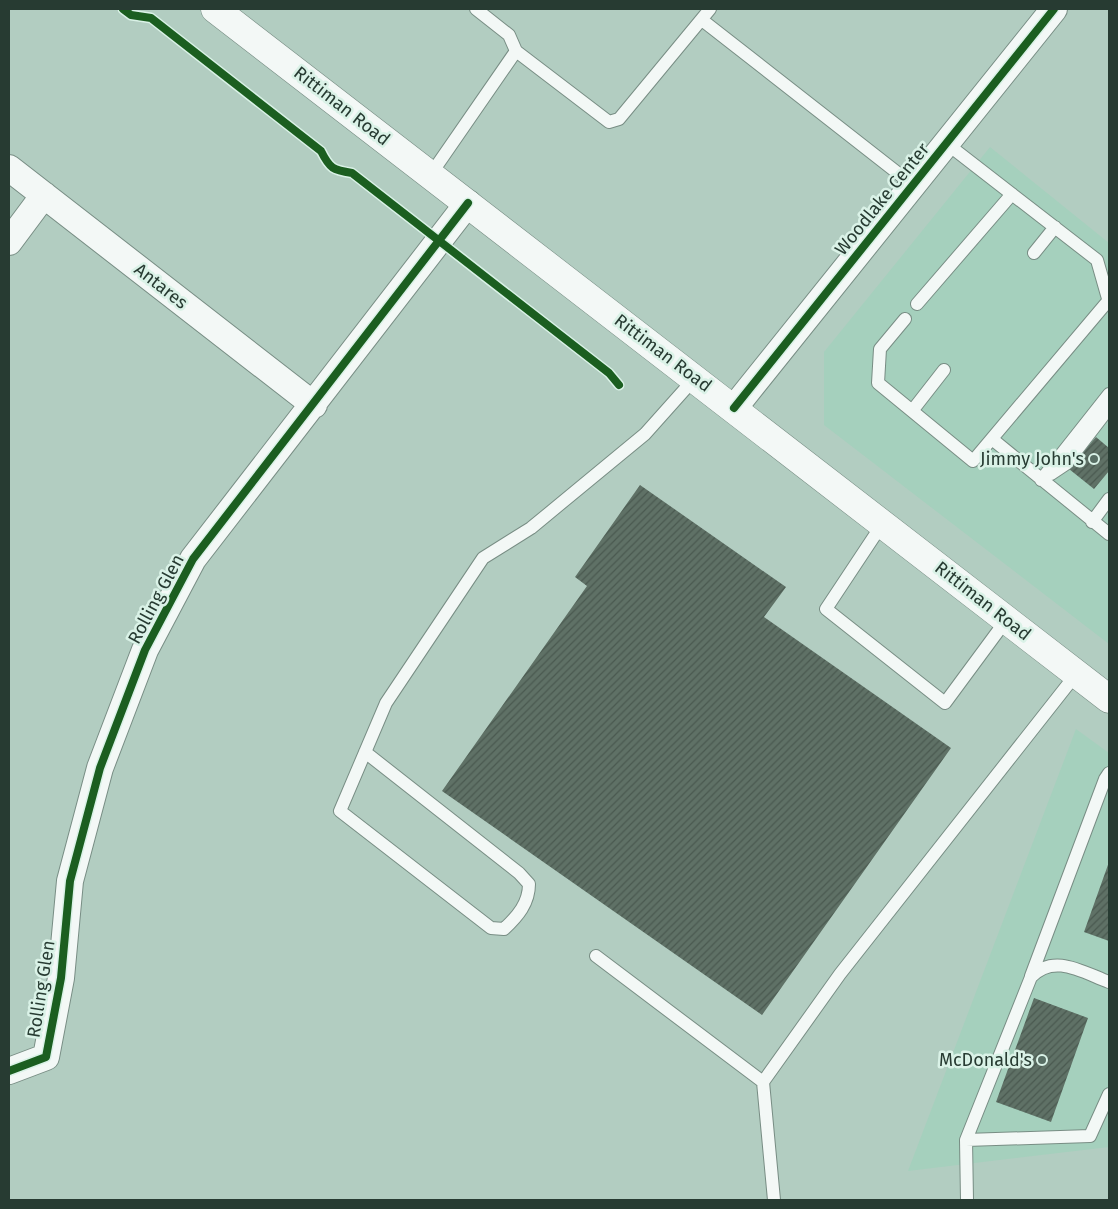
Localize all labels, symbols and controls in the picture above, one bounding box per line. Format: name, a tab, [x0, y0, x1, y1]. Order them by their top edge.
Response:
street label: Rittiman Road	[289, 62, 395, 150]
street label: Woodlake Center	[830, 138, 934, 260]
street label: Antares	[130, 258, 192, 314]
street label: Rittiman Road	[610, 309, 716, 397]
place label: Jimmy John's	[980, 448, 1084, 470]
marker: Jimmy John's	[1088, 453, 1100, 465]
street label: Rolling Glen	[123, 550, 189, 648]
street label: Rittiman Road	[930, 557, 1036, 645]
street label: Rolling Glen	[22, 939, 60, 1039]
place label: McDonald's	[939, 1049, 1032, 1071]
marker: McDonald's	[1036, 1054, 1048, 1066]

